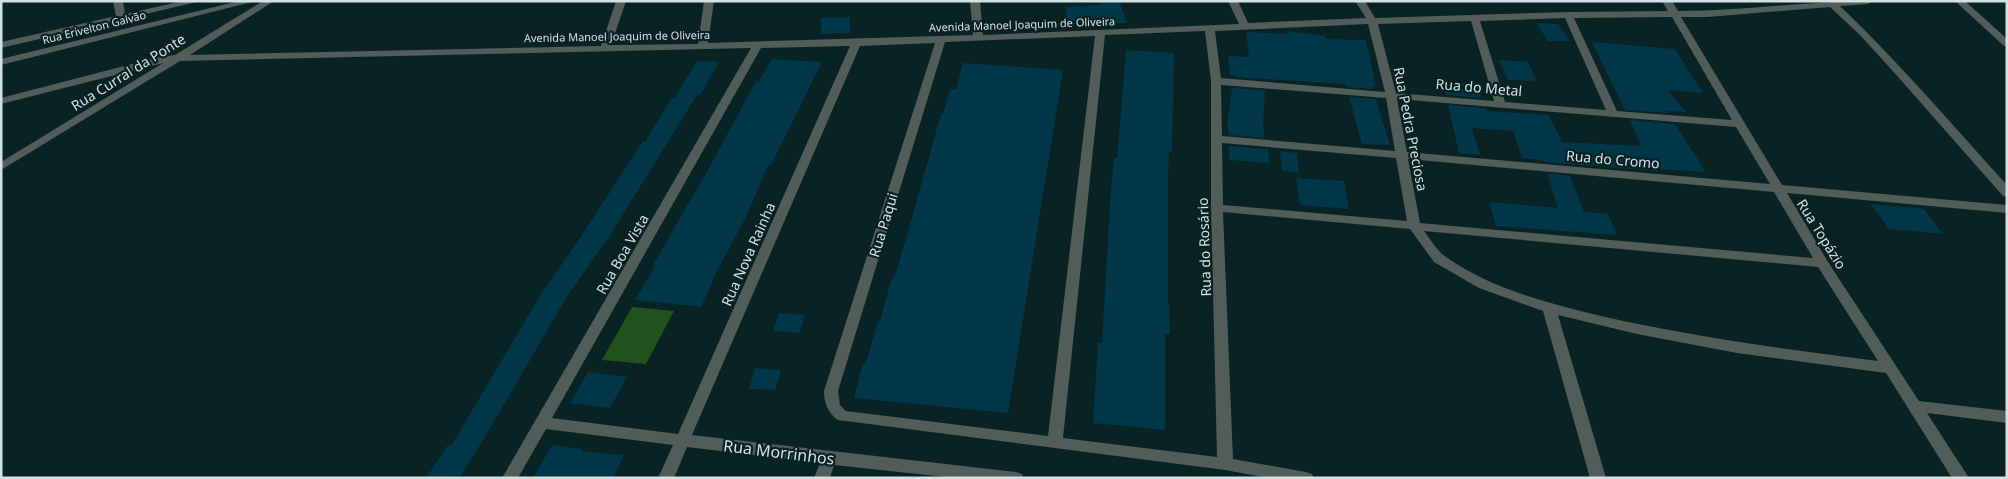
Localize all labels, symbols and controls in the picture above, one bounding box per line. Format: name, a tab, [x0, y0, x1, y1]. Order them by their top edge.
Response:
street label: Rua Erivelton Galvão	[41, 7, 148, 47]
street label: Avenida Manoel Joaquim de Oliveira	[929, 13, 1115, 35]
street label: Avenida Manoel Joaquim de Oliveira	[524, 27, 710, 45]
street label: Rua Curral da Ponte	[67, 29, 189, 115]
street label: Rua Pedra Preciosa	[1390, 65, 1432, 193]
street label: Rua do Metal	[1435, 74, 1523, 100]
street label: Rua do Cromo	[1565, 145, 1661, 173]
street label: Rua Paqui	[864, 191, 902, 259]
street label: Rua Topázio	[1793, 195, 1851, 273]
street label: Rua do Rosário	[1193, 197, 1215, 297]
street label: Rua Nova Rainha	[717, 199, 779, 309]
street label: Rua Boa Vista	[591, 210, 653, 298]
street label: Rua Morrinhos	[722, 434, 836, 470]

